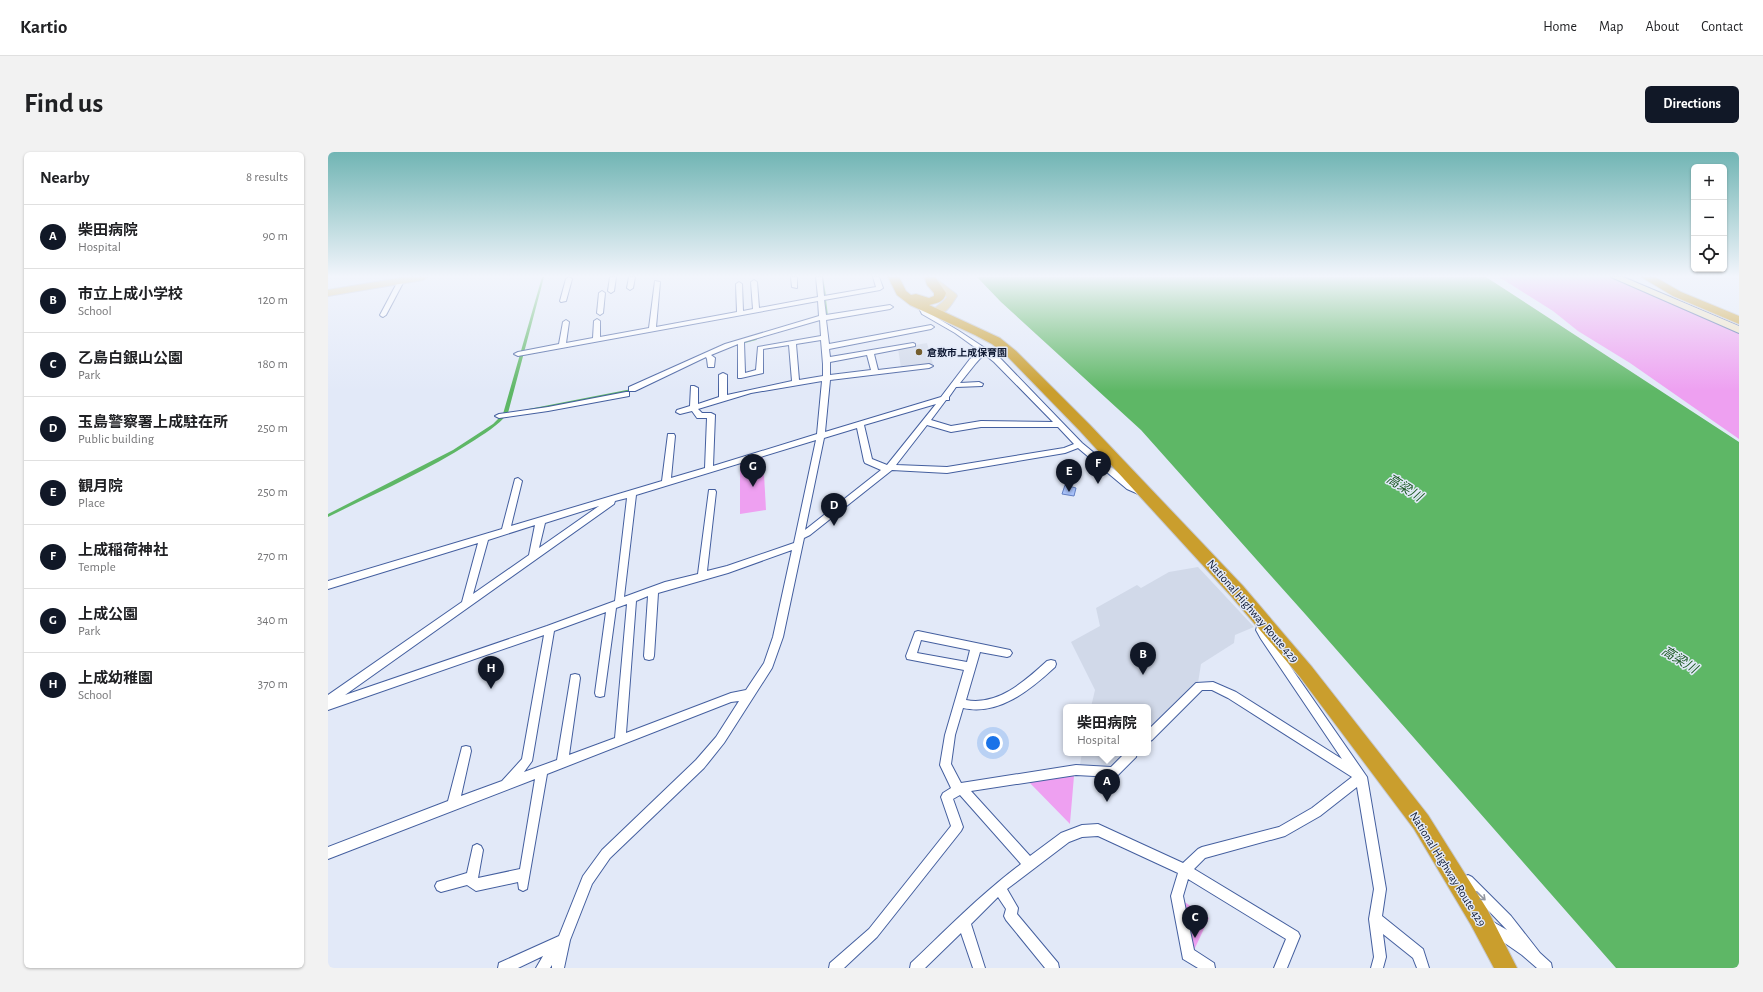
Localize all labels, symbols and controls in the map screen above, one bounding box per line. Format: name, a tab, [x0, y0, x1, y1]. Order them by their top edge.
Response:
text: Kartio	[20, 18, 67, 37]
text: Home	[1543, 20, 1577, 34]
text: Map	[1599, 20, 1623, 34]
text: About	[1645, 20, 1679, 34]
text: Contact	[1701, 20, 1743, 34]
button: Directions	[1645, 86, 1739, 123]
text: Find us	[24, 90, 103, 118]
map controls	[1691, 164, 1727, 272]
button: +	[1691, 164, 1727, 200]
text: Nearby	[40, 169, 90, 186]
text: 8 results	[246, 171, 288, 184]
button: −	[1691, 200, 1727, 236]
text: 柴田病院	[78, 223, 138, 238]
text: A	[49, 230, 57, 243]
text: 90 m	[262, 230, 288, 243]
button: locate	[1691, 236, 1727, 272]
text: Hospital	[78, 241, 121, 254]
text: 市立上成小学校	[78, 287, 183, 302]
text: B	[49, 294, 57, 307]
text: 120 m	[258, 294, 288, 307]
text: School	[78, 305, 112, 318]
marker: 倉敷市上成保育園	[914, 347, 924, 357]
place label: 倉敷市上成保育園	[927, 347, 1007, 358]
text: 乙島白銀山公園	[78, 351, 183, 366]
text: C	[50, 358, 56, 371]
text: 180 m	[258, 358, 288, 371]
text: Park	[78, 369, 100, 382]
text: 玉島警察署上成駐在所	[78, 415, 228, 430]
text: D	[49, 422, 57, 435]
text: 250 m	[257, 422, 288, 435]
text: Public building	[78, 433, 154, 446]
pin: F	[1085, 451, 1111, 484]
pin: G	[740, 454, 766, 487]
pin: E	[1056, 459, 1082, 492]
water label: 高梁川	[1384, 472, 1426, 505]
text: 観月院	[78, 479, 123, 494]
text: E	[50, 486, 56, 499]
text: 250 m	[257, 486, 288, 499]
pin: D	[821, 493, 847, 526]
text: Place	[78, 497, 105, 510]
text: 上成稲荷神社	[78, 543, 168, 558]
text: F	[50, 550, 56, 563]
text: 270 m	[257, 550, 288, 563]
street label: National Highway Route 429	[1204, 557, 1301, 666]
text: Temple	[78, 561, 116, 574]
text: 上成公園	[78, 607, 138, 622]
text: G	[49, 614, 57, 627]
text: 340 m	[257, 614, 288, 627]
text: Park	[78, 625, 100, 638]
pin: B	[1130, 642, 1156, 675]
water label: 高梁川	[1659, 644, 1701, 677]
pin: H	[478, 656, 504, 689]
text: 上成幼稚園	[78, 671, 153, 686]
text: H	[48, 678, 58, 691]
text: 370 m	[258, 678, 288, 691]
text: School	[78, 689, 112, 702]
popup	[1063, 704, 1151, 756]
text: 柴田病院	[1077, 716, 1137, 731]
your location	[983, 733, 1003, 753]
text: Hospital	[1077, 734, 1120, 747]
pin: A	[1094, 769, 1120, 802]
street label: National Highway Route 429	[1407, 810, 1488, 929]
one-way arrow	[1476, 891, 1486, 901]
pin: C	[1182, 905, 1208, 938]

